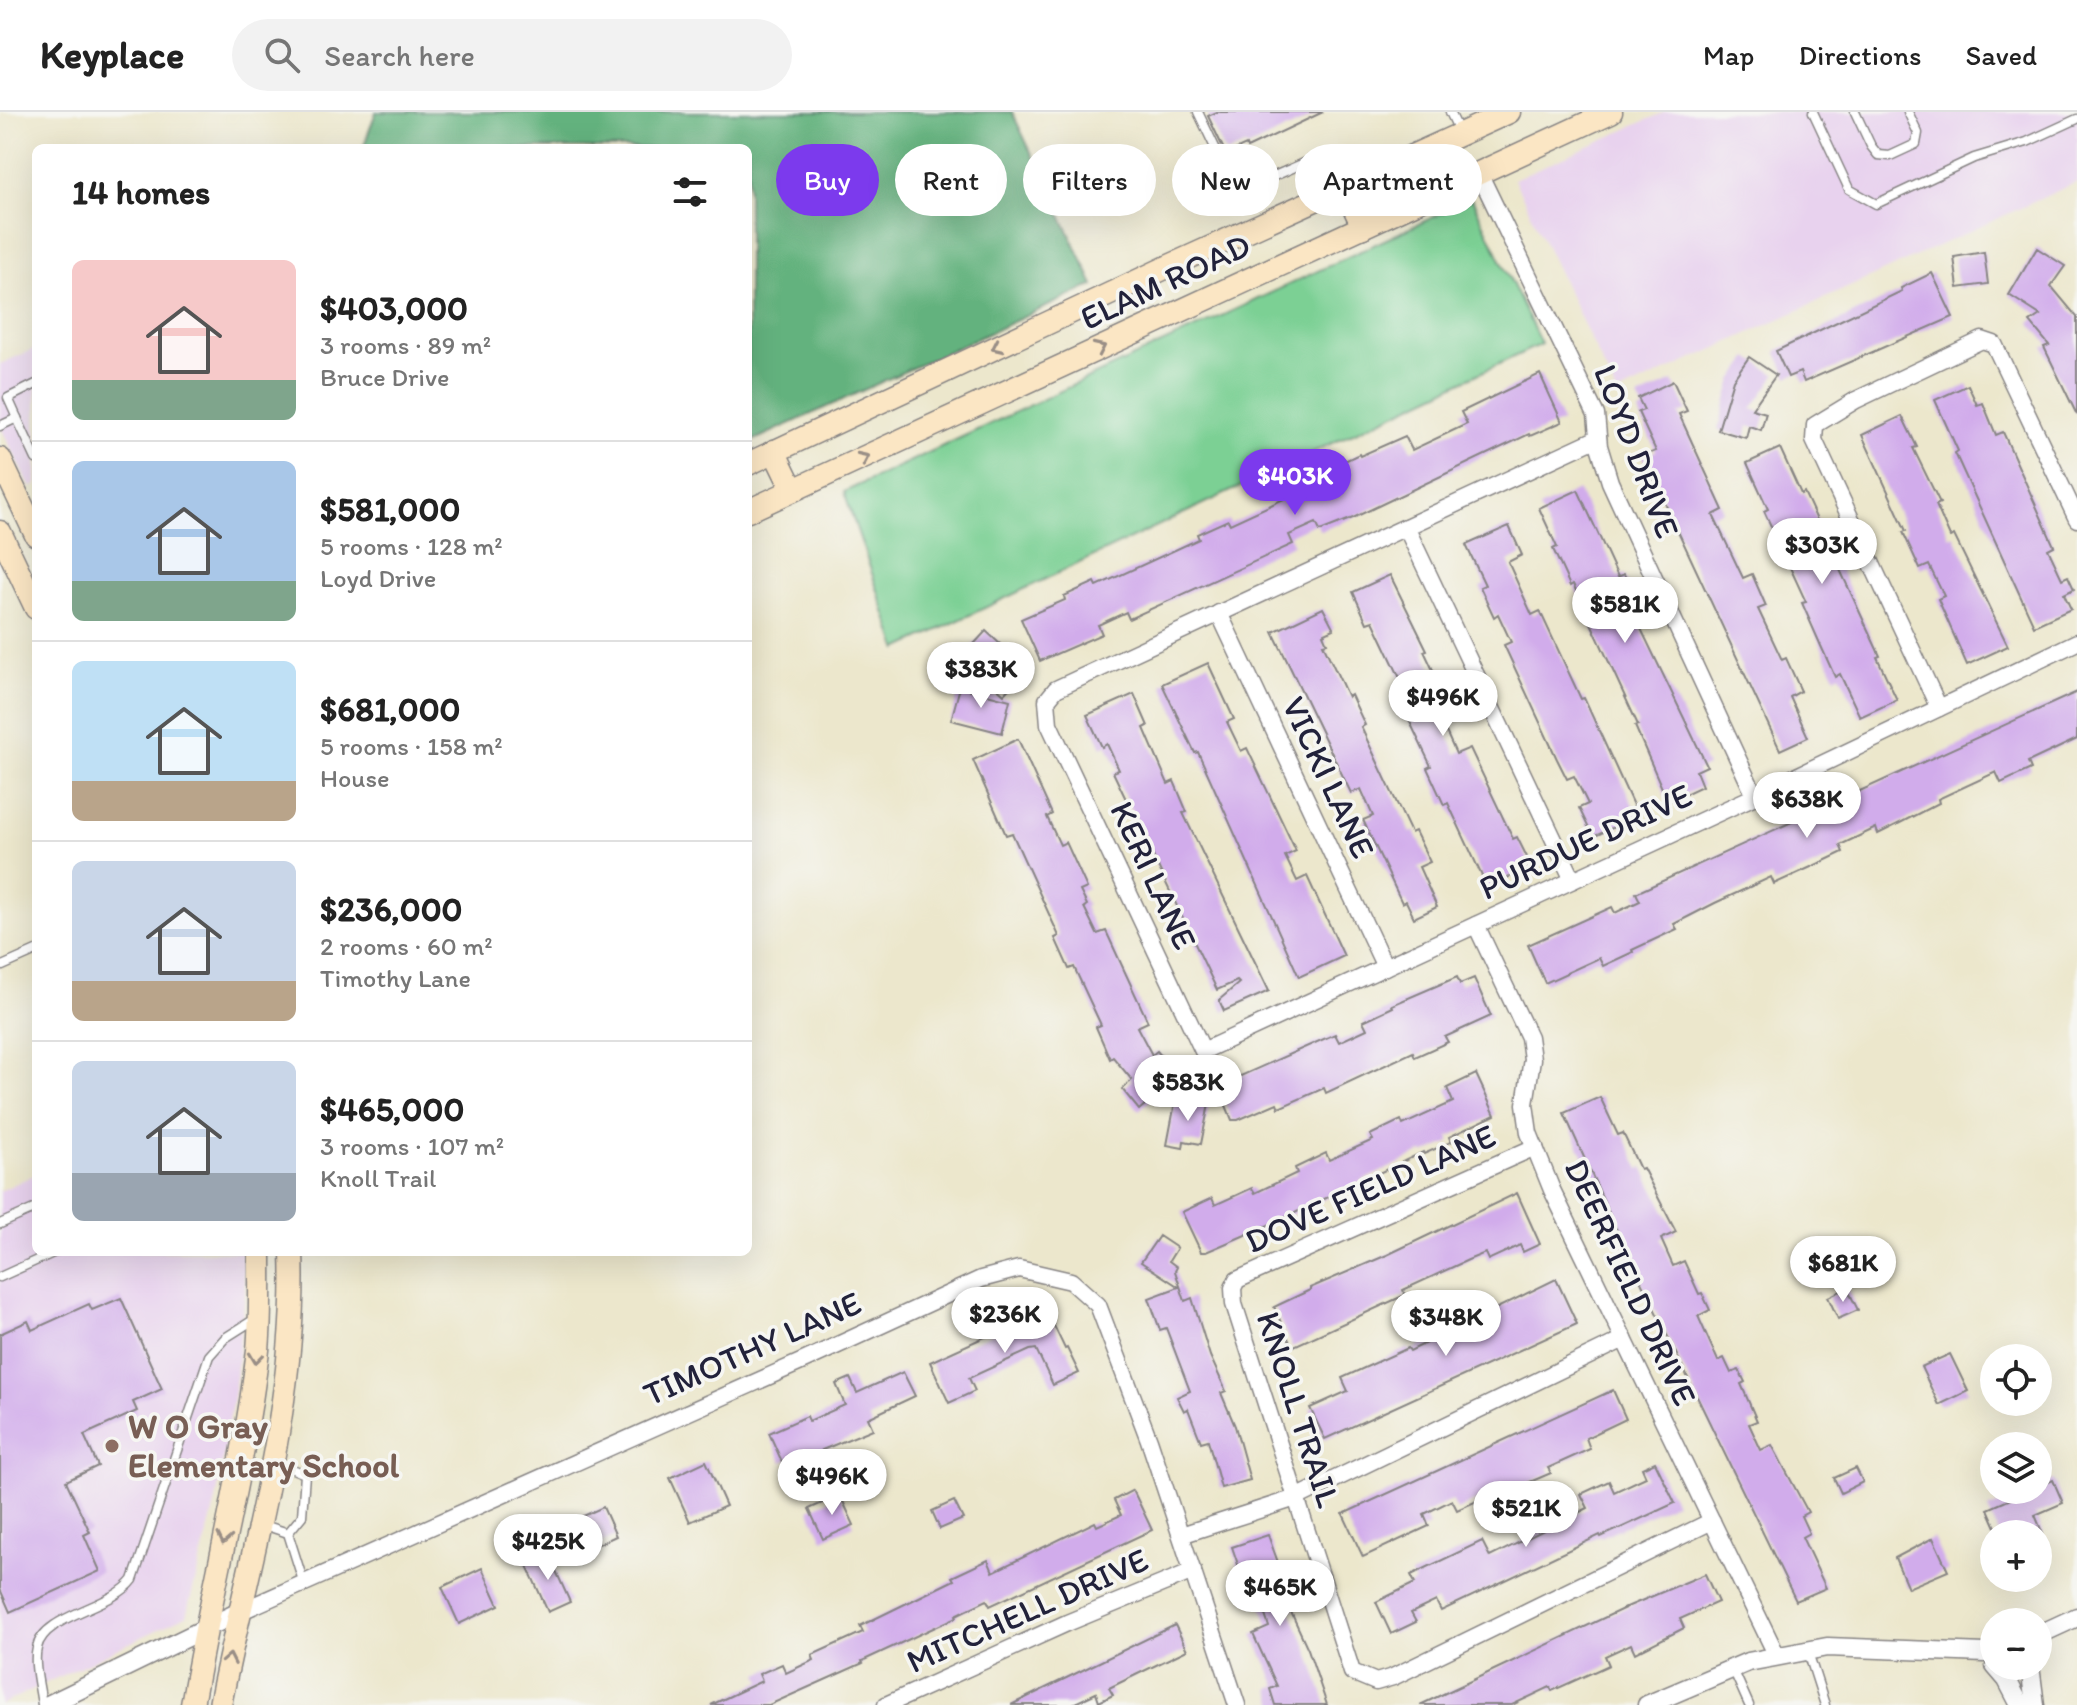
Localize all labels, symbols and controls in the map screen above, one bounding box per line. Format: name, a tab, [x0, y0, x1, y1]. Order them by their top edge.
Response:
search box	[232, 19, 792, 91]
text: Keyplace	[40, 32, 184, 78]
icon: search	[260, 33, 304, 77]
text: Search here	[324, 37, 475, 74]
text: Map	[1703, 38, 1754, 72]
text: Directions	[1798, 38, 1922, 72]
text: Saved	[1966, 38, 2037, 72]
chip: Buy	[776, 144, 879, 216]
chip: Rent	[895, 144, 1007, 216]
chip: Filters	[1023, 144, 1156, 216]
chip: New	[1172, 144, 1279, 216]
chip: Apartment	[1295, 144, 1482, 216]
icon: filters	[668, 170, 712, 214]
text: 14 homes	[72, 172, 210, 213]
street label: ELAM ROAD	[1074, 224, 1257, 339]
text: $403,000	[320, 288, 468, 329]
icon: home	[136, 292, 232, 388]
text: 3 rooms · 89 m²	[320, 329, 491, 361]
one-way arrow	[991, 337, 1005, 353]
one-way arrow	[1092, 342, 1107, 358]
street label: LOYD DRIVE	[1585, 359, 1688, 544]
text: Bruce Drive	[320, 361, 449, 393]
pin: $403K	[1239, 449, 1351, 517]
one-way arrow	[856, 451, 871, 467]
text: $403K	[1257, 459, 1333, 491]
text: $581,000	[320, 489, 460, 530]
icon: home	[136, 493, 232, 589]
pin: $303K	[1766, 518, 1878, 586]
text: $303K	[1785, 528, 1859, 560]
text: 5 rooms · 128 m²	[320, 530, 503, 562]
text: Loyd Drive	[320, 562, 436, 594]
pin: $581K	[1569, 577, 1681, 645]
text: $581K	[1590, 587, 1660, 619]
pin: $383K	[925, 642, 1037, 710]
text: $383K	[945, 652, 1017, 684]
pin: $496K	[1387, 670, 1499, 738]
text: $496K	[1407, 680, 1479, 712]
text: $681,000	[320, 689, 461, 730]
street label: VICKI LANE	[1273, 690, 1384, 864]
icon: home	[136, 693, 232, 789]
text: 5 rooms · 158 m²	[320, 730, 503, 762]
text: House	[320, 762, 390, 794]
pin: $638K	[1751, 772, 1863, 840]
street label: PURDUE DRIVE	[1472, 774, 1698, 909]
text: $638K	[1771, 782, 1843, 814]
street label: KERI LANE	[1101, 795, 1206, 956]
text: $236,000	[320, 889, 463, 930]
icon: home	[136, 893, 232, 989]
text: 2 rooms · 60 m²	[320, 930, 493, 962]
text: Timothy Lane	[320, 962, 471, 994]
pin: $583K	[1132, 1055, 1244, 1123]
text: $583K	[1152, 1065, 1224, 1097]
text: $465,000	[320, 1089, 464, 1130]
icon: home	[136, 1093, 232, 1189]
street label: DOVE FIELD LANE	[1239, 1115, 1502, 1262]
text: 3 rooms · 107 m²	[320, 1130, 504, 1162]
street label: DEERFIELD DRIVE	[1556, 1152, 1706, 1412]
text: Knoll Trail	[320, 1162, 436, 1194]
pin: $681K	[1787, 1236, 1899, 1304]
text: $681K	[1808, 1246, 1878, 1278]
street label: TIMOTHY LANE	[637, 1282, 867, 1415]
pin: $236K	[949, 1287, 1061, 1355]
pin: $348K	[1390, 1290, 1502, 1358]
text: $236K	[969, 1297, 1041, 1329]
text: $348K	[1409, 1300, 1483, 1332]
street label: KNOLL TRAIL	[1248, 1306, 1349, 1512]
map controls	[1980, 1344, 2052, 1680]
button: locate	[1980, 1344, 2052, 1416]
one-way arrow	[248, 1351, 265, 1365]
place label: W O Gray Elementary School	[128, 1406, 399, 1486]
button: layers	[1980, 1432, 2052, 1504]
marker: W O Gray Elementary School	[103, 1437, 121, 1455]
pin: $496K	[776, 1449, 888, 1517]
text: $496K	[796, 1459, 868, 1491]
pin: $521K	[1470, 1481, 1582, 1549]
text: $521K	[1491, 1491, 1561, 1523]
pin: $425K	[492, 1514, 604, 1582]
button: +	[1980, 1520, 2052, 1592]
text: $425K	[512, 1524, 584, 1556]
one-way arrow	[216, 1532, 233, 1545]
street label: MITCHELL DRIVE	[900, 1539, 1154, 1682]
pin: $465K	[1224, 1560, 1336, 1628]
text: $465K	[1244, 1570, 1316, 1602]
button: −	[1980, 1608, 2052, 1680]
one-way arrow	[219, 1652, 236, 1666]

